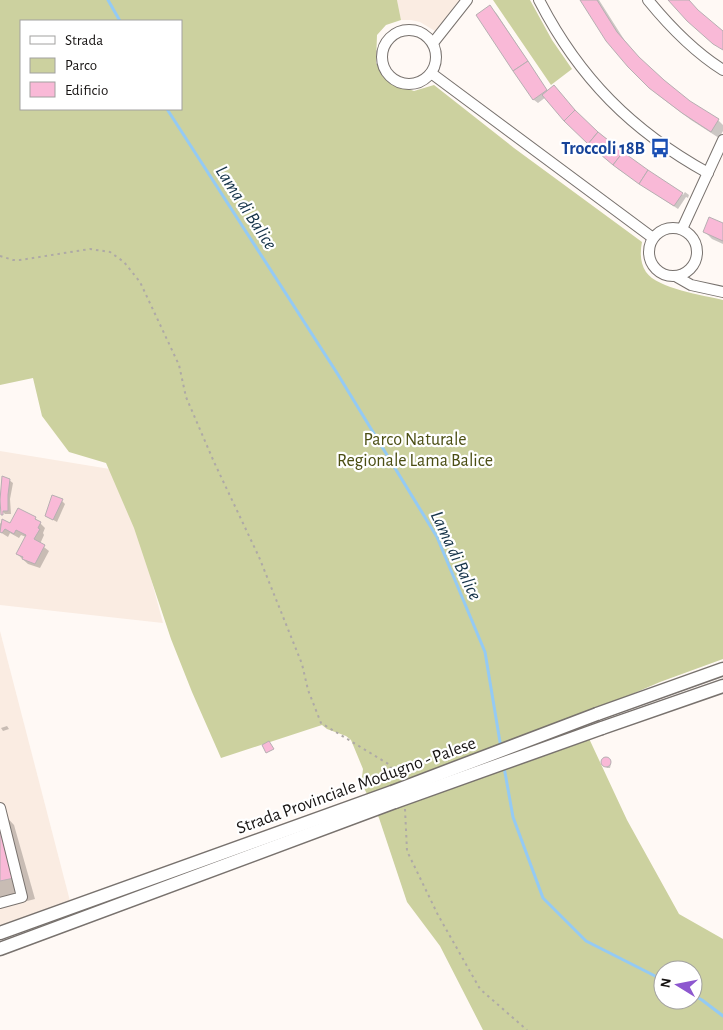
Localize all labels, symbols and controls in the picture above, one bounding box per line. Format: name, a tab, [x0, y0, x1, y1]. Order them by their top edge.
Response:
legend	[20, 20, 182, 110]
text: Strada	[65, 33, 103, 48]
text: Parco	[65, 58, 97, 73]
text: Edificio	[65, 83, 108, 98]
bus stop icon: Troccoli 18B	[649, 137, 671, 159]
place label: Troccoli 18B	[561, 140, 645, 158]
water label: Lama di Balice	[212, 162, 280, 253]
park label: Parco Naturale Regionale Lama Balice	[337, 431, 493, 470]
water label: Lama di Balice	[427, 508, 485, 603]
street label: Strada Provinciale Modugno - Palese	[234, 734, 478, 838]
north arrow	[653, 960, 703, 1010]
text: N	[658, 977, 674, 989]

